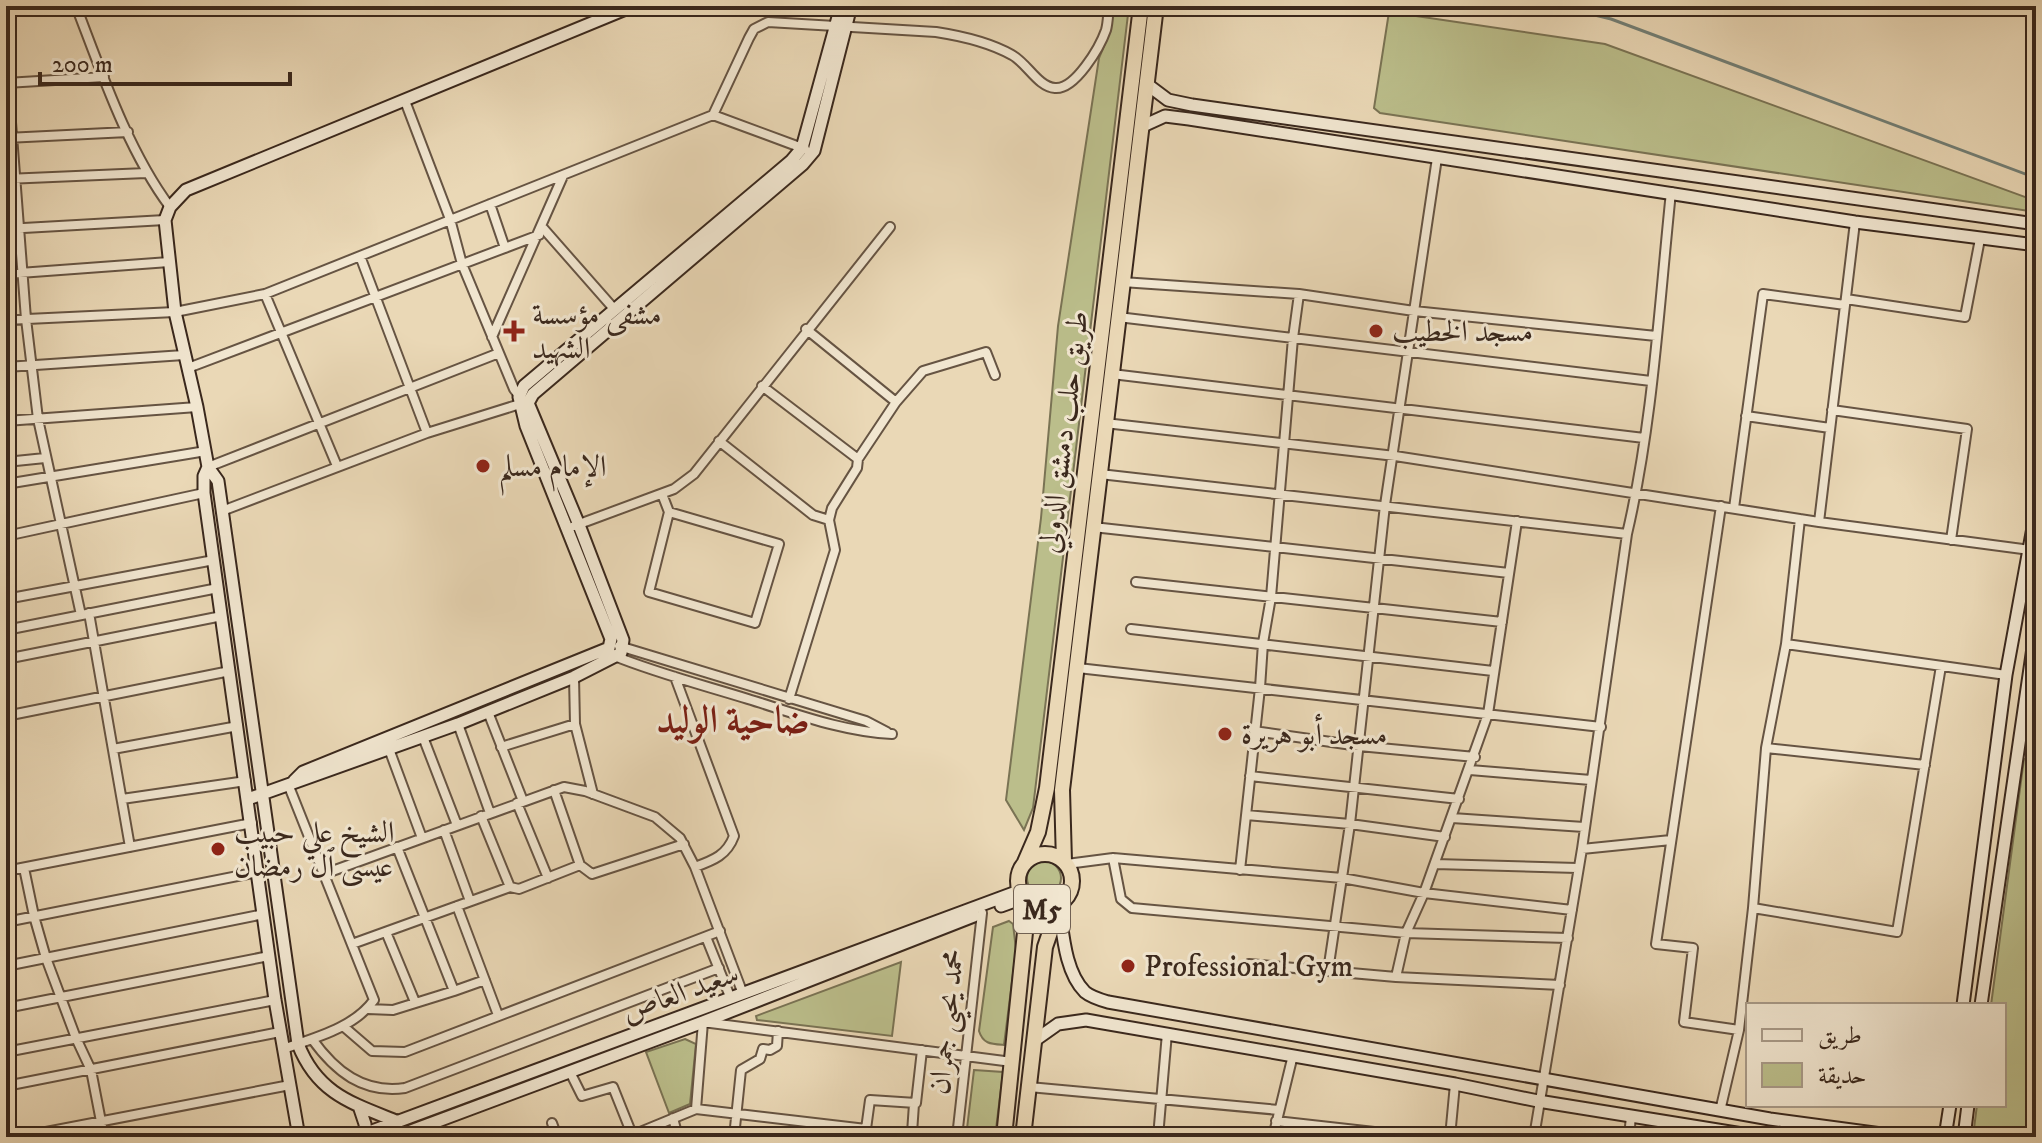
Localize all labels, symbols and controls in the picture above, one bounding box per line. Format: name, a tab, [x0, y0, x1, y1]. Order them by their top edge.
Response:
scale bar	[40, 36, 290, 86]
text: 200 m	[52, 50, 113, 80]
place label: مشفى مؤسسة الشهيد	[532, 297, 662, 368]
street label: طريق حلب دمشق الدولي	[1031, 309, 1102, 556]
place label: مسجد الخطيب	[1392, 314, 1533, 351]
marker: مشفى مؤسسة الشهيد	[503, 320, 525, 342]
marker: مسجد الخطيب	[1367, 322, 1385, 340]
place label: الإمام مسلم	[499, 449, 607, 496]
marker: الإمام مسلم	[474, 457, 492, 475]
district label: ضاحية الوليد	[656, 697, 810, 745]
place label: مسجد أبو هريرة	[1241, 713, 1387, 754]
marker: مسجد أبو هريرة	[1216, 725, 1234, 743]
place label: الشيخ علي حبيب عيسى ٱل رمضان	[234, 815, 395, 887]
marker: الشيخ علي حبيب عيسى ٱل رمضان	[209, 840, 227, 858]
road number: M5	[1014, 885, 1070, 933]
street label: محمد يحيى جمران	[921, 948, 978, 1097]
place label: Professional Gym	[1144, 949, 1353, 986]
street label: سعيد العاص	[617, 955, 744, 1032]
marker: Professional Gym	[1119, 957, 1137, 975]
legend	[1746, 1003, 2006, 1107]
text: طريق	[1818, 1021, 1862, 1051]
text: حديقة	[1818, 1061, 1867, 1091]

